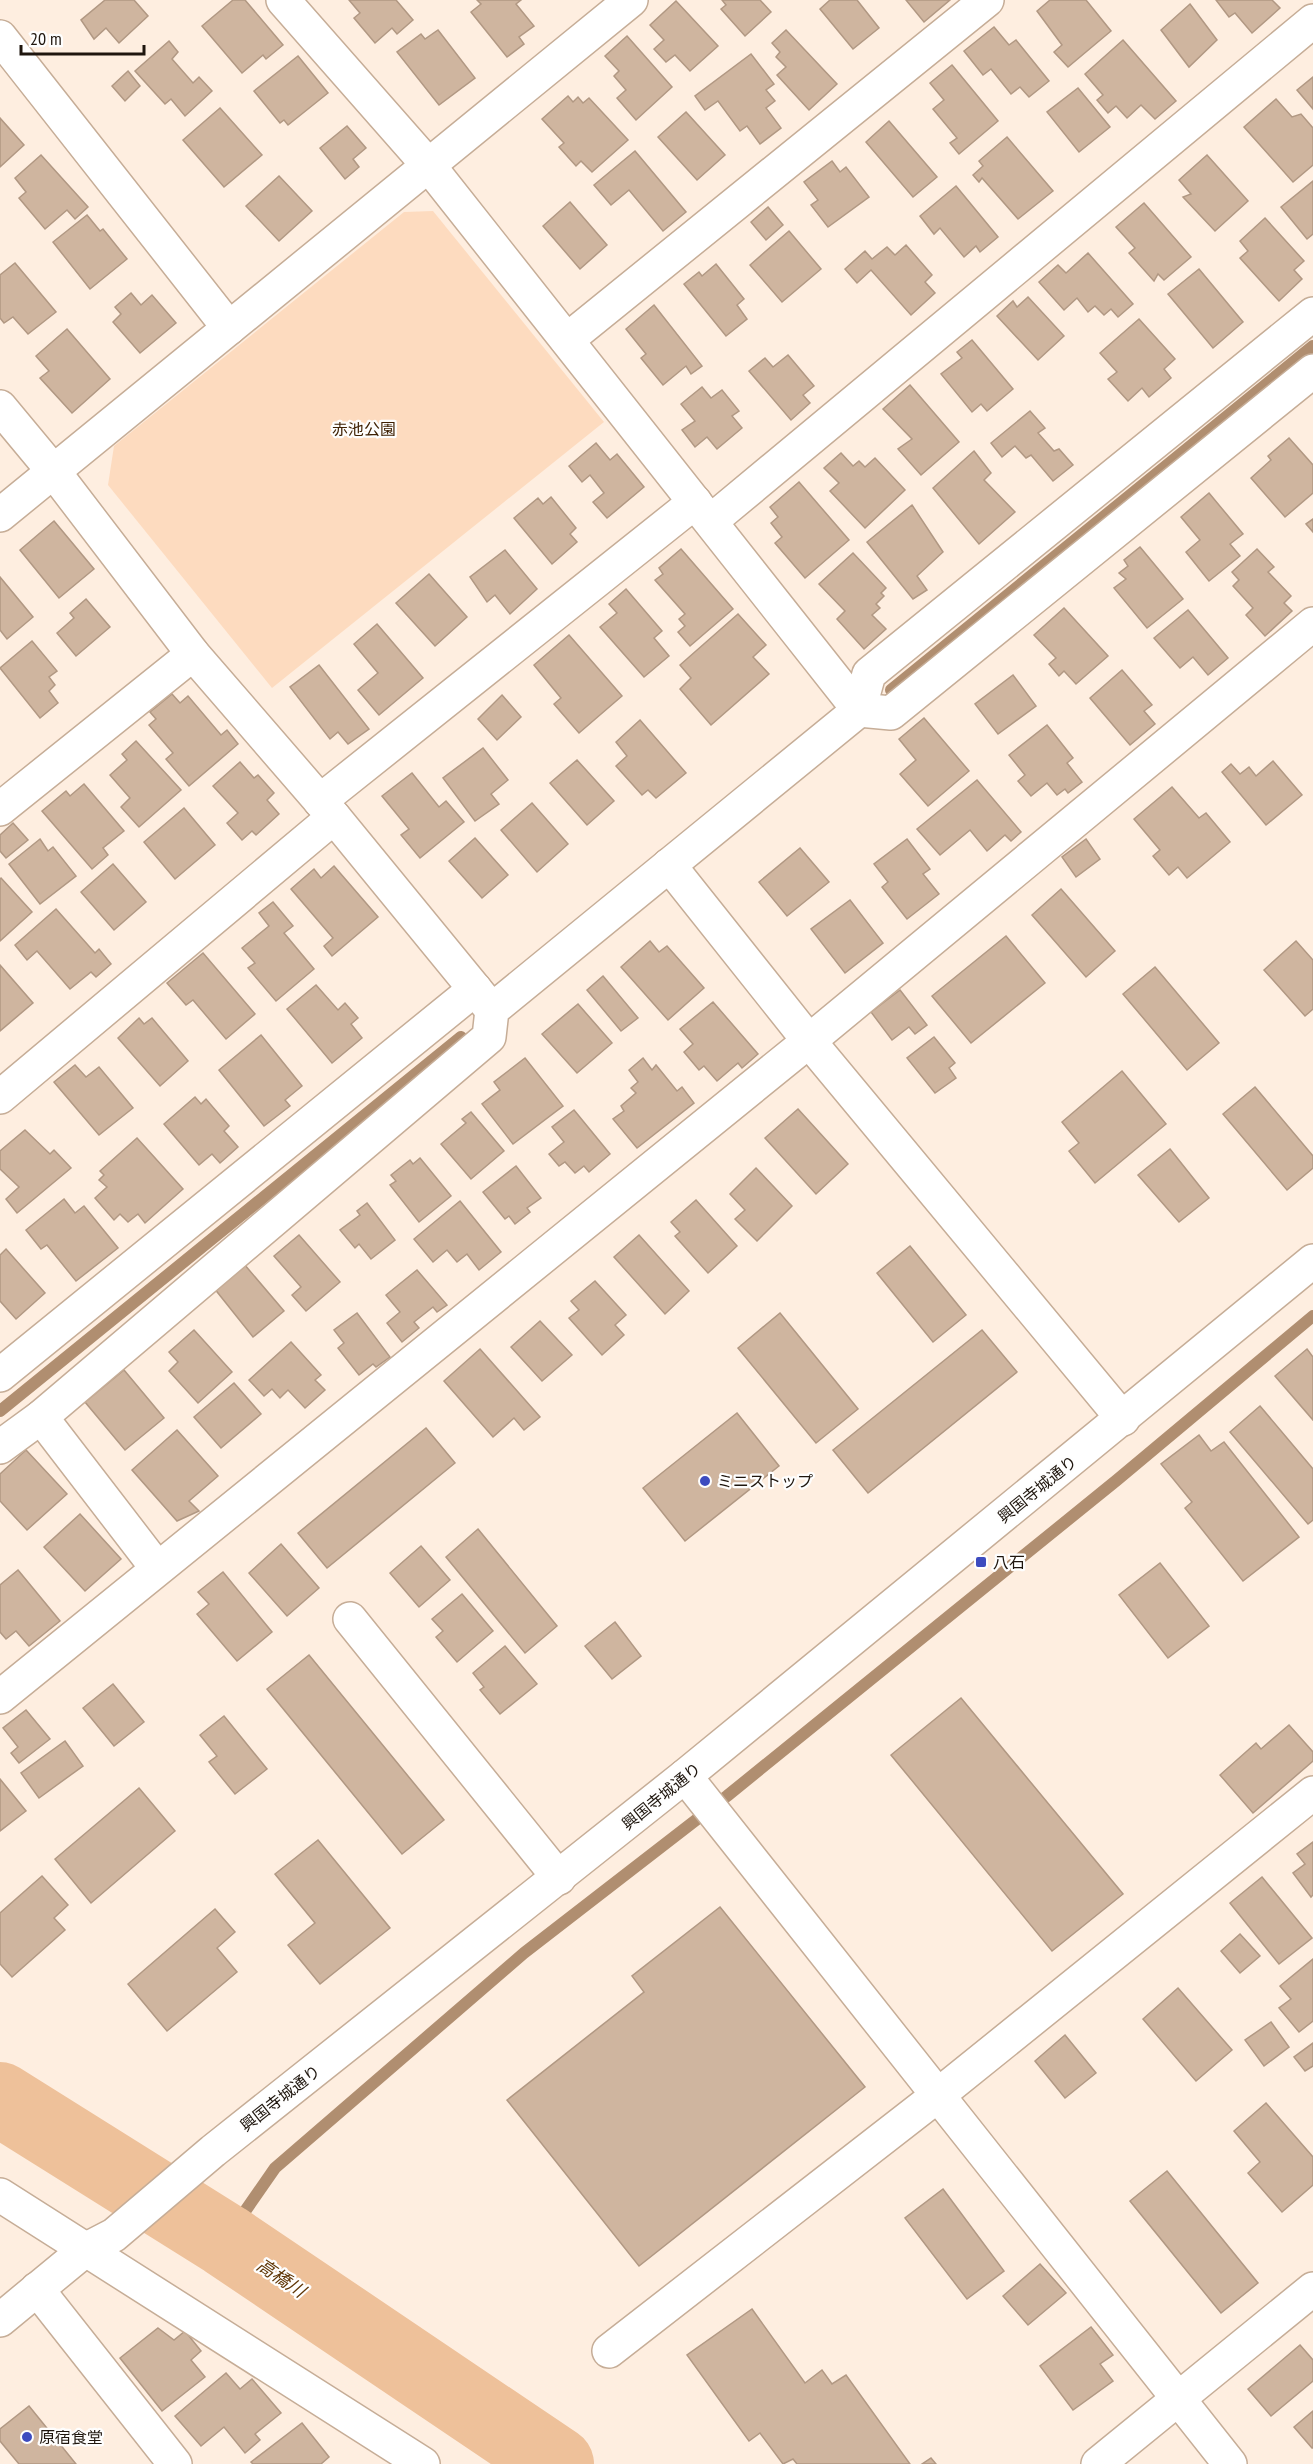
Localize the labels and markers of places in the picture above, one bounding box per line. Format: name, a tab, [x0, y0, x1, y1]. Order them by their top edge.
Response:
place label: ミニストップ	[717, 1471, 813, 1491]
marker: ミニストップ	[698, 1474, 712, 1488]
place label: 八石	[993, 1552, 1025, 1572]
marker: 八石	[974, 1555, 988, 1569]
place label: 原宿食堂	[39, 2427, 103, 2447]
marker: 原宿食堂	[20, 2430, 34, 2444]

